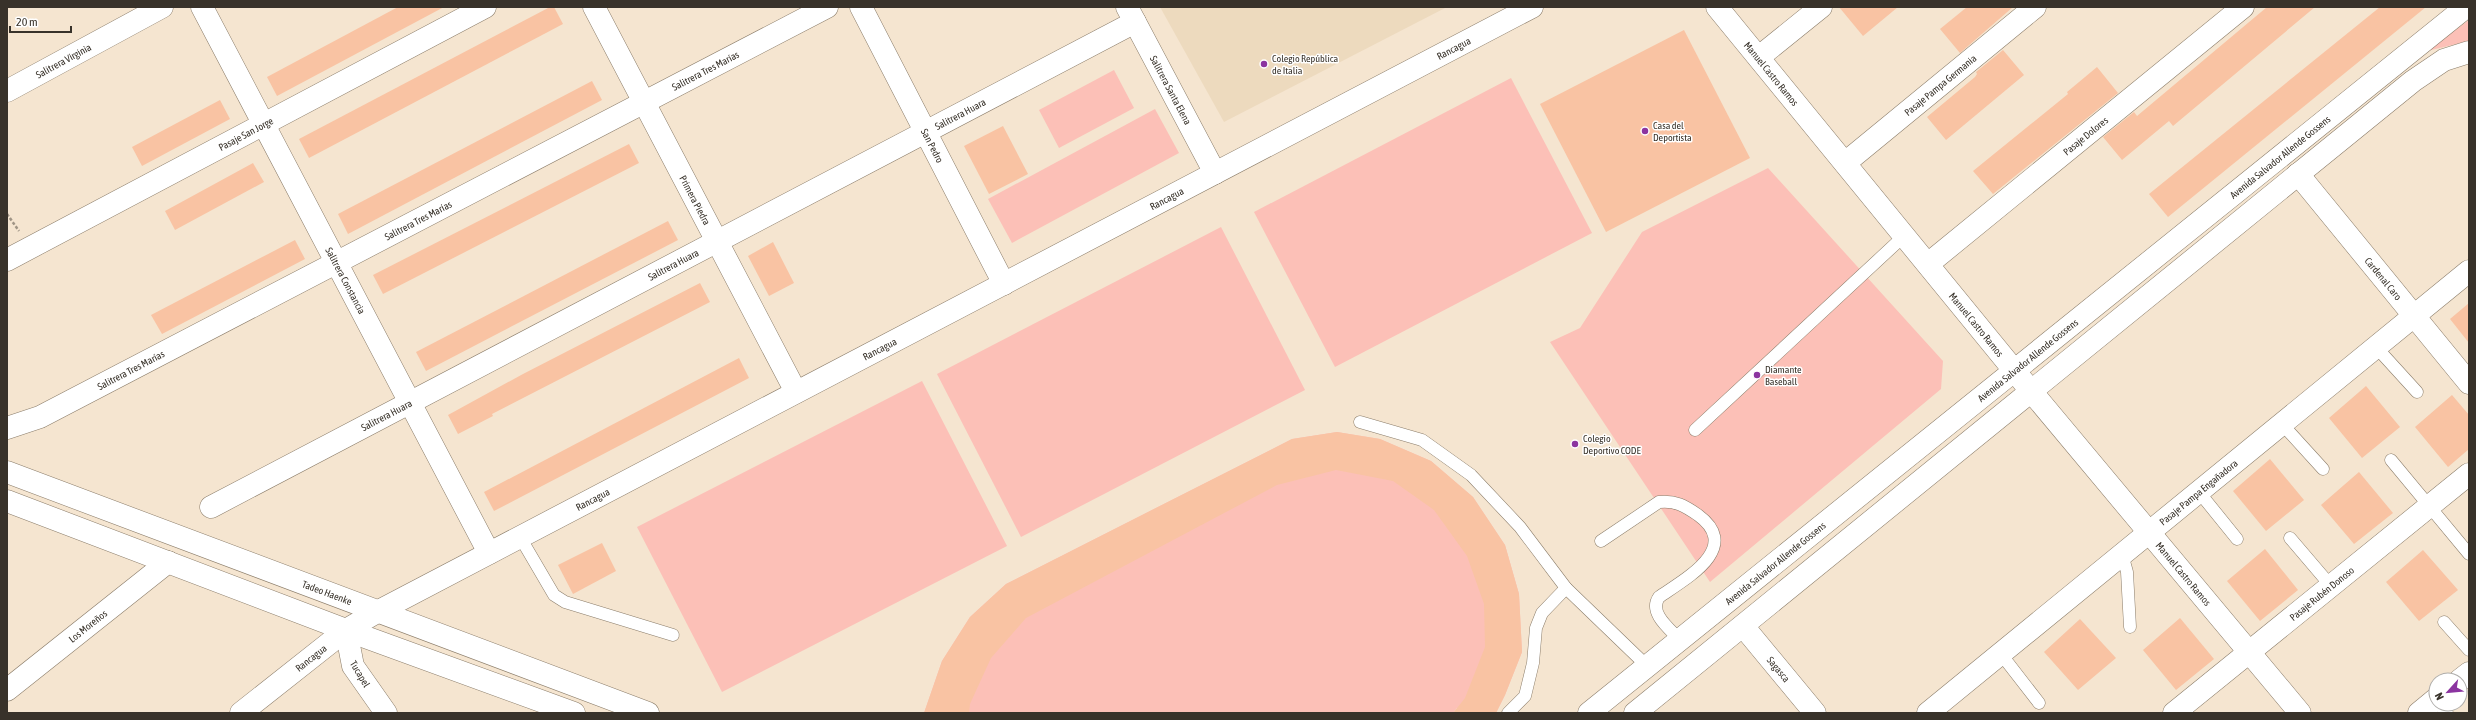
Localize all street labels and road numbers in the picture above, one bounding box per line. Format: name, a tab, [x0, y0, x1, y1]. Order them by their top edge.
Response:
street label: Rancagua	[1435, 35, 1473, 61]
street label: Manuel Castro Ramos	[1742, 39, 1801, 108]
street label: Salitrera Virginia	[34, 41, 93, 80]
street label: Salitrera Tres Marías	[670, 48, 741, 92]
street label: Pasaje Pampa Germania	[1902, 52, 1978, 118]
street label: Salitrera Santa Elena	[1148, 54, 1194, 127]
street label: Salitrera Huara	[933, 96, 988, 132]
street label: Avenida Salvador Allende Gossens	[2228, 113, 2333, 200]
street label: Pasaje Dolores	[2061, 114, 2110, 157]
street label: Pasaje San Jorge	[217, 115, 275, 153]
street label: San Pedro	[919, 127, 946, 165]
street label: Primera Piedra	[678, 173, 713, 227]
street label: Rancagua	[1148, 185, 1186, 212]
street label: Salitrera Tres Marías	[383, 198, 454, 242]
street label: Salitrera Constancia	[324, 245, 368, 316]
street label: Salitrera Huara	[646, 246, 701, 282]
street label: Cardenal Caro	[2363, 255, 2404, 302]
street label: Manuel Castro Ramos	[1947, 290, 2006, 359]
street label: Avenida Salvador Allende Gossens	[1975, 316, 2080, 404]
street label: Rancagua	[861, 335, 899, 362]
street label: Salitrera Tres Marías	[95, 348, 166, 392]
street label: Salitrera Huara	[359, 397, 414, 433]
street label: Pasaje Pampa Engañadora	[2157, 457, 2240, 527]
street label: Rancagua	[574, 486, 612, 512]
street label: Avenida Salvador Allende Gossens	[1723, 519, 1828, 607]
street label: Manuel Castro Ramos	[2154, 540, 2214, 608]
street label: Pasaje Rubén Donoso	[2287, 564, 2356, 623]
street label: Tadeo Haenke	[301, 578, 354, 607]
street label: Los Moreños	[66, 607, 109, 644]
street label: Rancagua	[293, 642, 329, 673]
street label: Sagasca	[1765, 654, 1793, 684]
street label: Tucapel	[348, 659, 372, 690]

